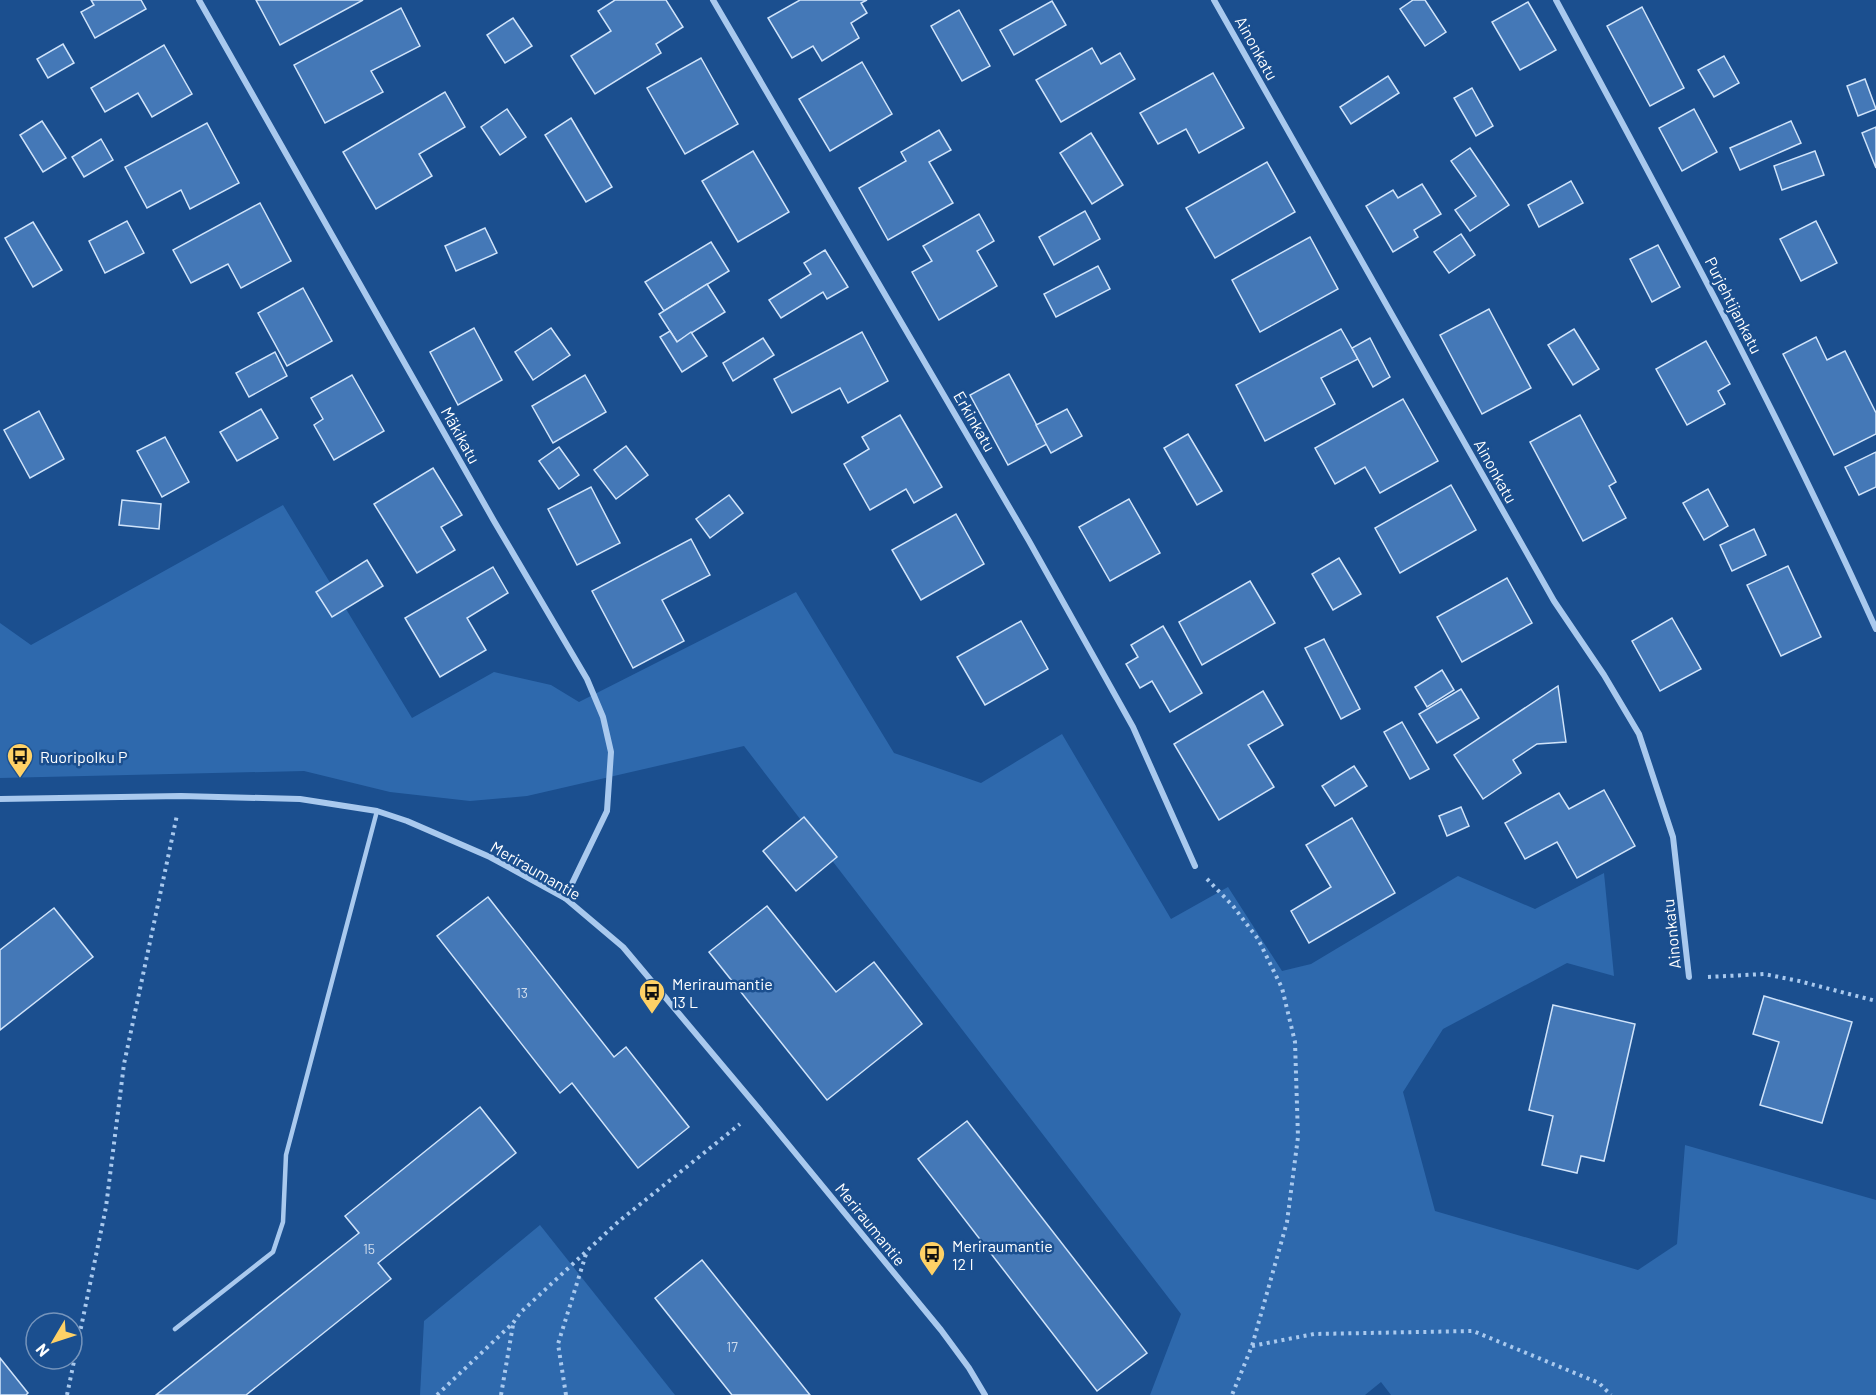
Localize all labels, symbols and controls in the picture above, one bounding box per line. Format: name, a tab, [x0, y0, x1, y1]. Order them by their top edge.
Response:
street label: Ainonkatu	[1232, 13, 1282, 83]
street label: Purjehtijankatu	[1701, 253, 1767, 357]
street label: Erkinkatu	[950, 387, 1000, 455]
street label: Mäkikatu	[438, 403, 484, 467]
street label: Ainonkatu	[1471, 436, 1521, 506]
bus stop icon: Ruoripolku P	[5, 741, 35, 779]
place label: Ruoripolku P	[40, 747, 127, 766]
street label: Meriraumantie	[488, 837, 584, 903]
street label: Ainonkatu	[1658, 898, 1684, 970]
place label: Meriraumantie 13 L	[672, 974, 773, 1011]
bus stop icon: Meriraumantie 13 L	[637, 977, 667, 1015]
house number: 13	[516, 984, 528, 1001]
street label: Meriraumantie	[832, 1179, 910, 1269]
place label: Meriraumantie 12 I	[952, 1236, 1053, 1273]
bus stop icon: Meriraumantie 12 I	[917, 1239, 947, 1277]
house number: 15	[363, 1240, 375, 1257]
north arrow	[24, 1311, 84, 1371]
house number: 17	[726, 1338, 738, 1355]
text: N	[31, 1341, 53, 1361]

